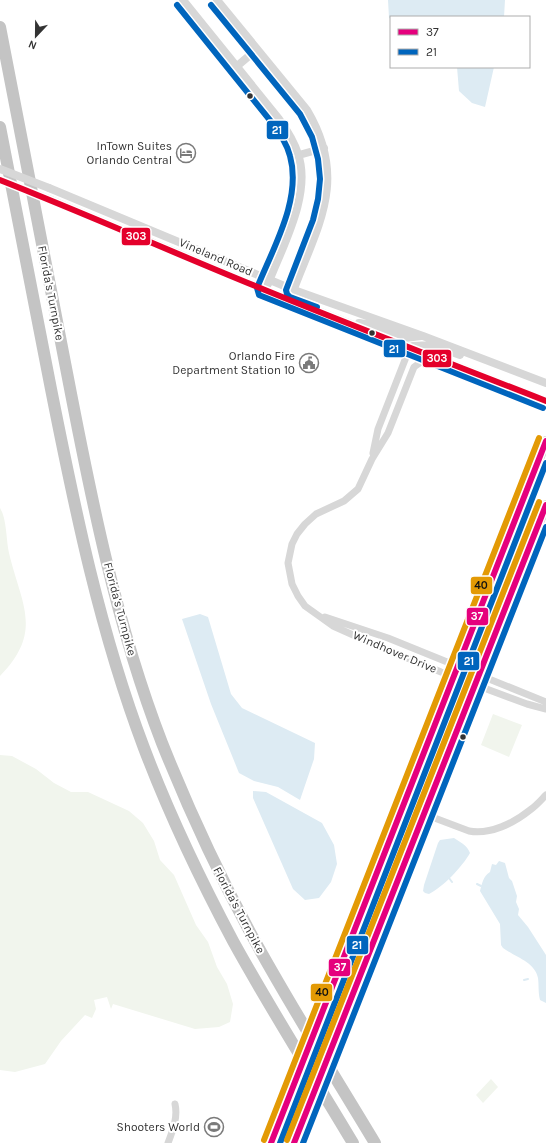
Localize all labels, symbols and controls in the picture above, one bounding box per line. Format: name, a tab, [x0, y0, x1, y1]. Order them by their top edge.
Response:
north arrow	[16, 16, 56, 56]
legend	[390, 16, 530, 68]
text: 37	[426, 25, 439, 39]
text: N	[26, 37, 39, 52]
text: 21	[426, 45, 437, 59]
unlabelled marker	[245, 91, 255, 101]
line badge: 21	[266, 120, 289, 140]
text: 21	[272, 124, 282, 137]
place label: InTown Suites Orlando Central	[87, 139, 172, 167]
hotel icon: InTown Suites Orlando Central	[175, 142, 197, 164]
line badge: 303	[121, 227, 151, 246]
text: 303	[126, 230, 146, 243]
street label: Vineland Road	[177, 235, 255, 279]
street label: Florida's Turnpike	[35, 244, 67, 342]
unlabelled marker	[367, 328, 377, 338]
line badge: 21	[383, 339, 406, 358]
text: 21	[389, 343, 399, 356]
place label: Orlando Fire Department Station 10	[172, 349, 295, 377]
line badge: 303	[422, 349, 452, 368]
public building icon: Orlando Fire Department Station 10	[298, 352, 320, 374]
text: 303	[427, 352, 447, 365]
street label: Florida's Turnpike	[101, 561, 139, 657]
line badge: 40	[470, 576, 493, 595]
text: 40	[474, 579, 488, 592]
line badge: 37	[466, 607, 489, 626]
text: 37	[471, 610, 484, 623]
street label: Windhover Drive	[351, 628, 439, 676]
line badge: 21	[457, 651, 480, 671]
text: 21	[464, 655, 474, 668]
unlabelled marker	[458, 732, 468, 742]
street label: Florida's Turnpike	[210, 864, 268, 956]
line badge: 21	[346, 935, 369, 955]
text: 21	[352, 939, 362, 952]
line badge: 37	[328, 958, 351, 977]
text: 37	[334, 961, 347, 974]
line badge: 40	[310, 983, 333, 1002]
text: 40	[315, 986, 329, 999]
sports icon: Shooters World	[203, 1116, 225, 1138]
place label: Shooters World	[117, 1120, 200, 1134]

